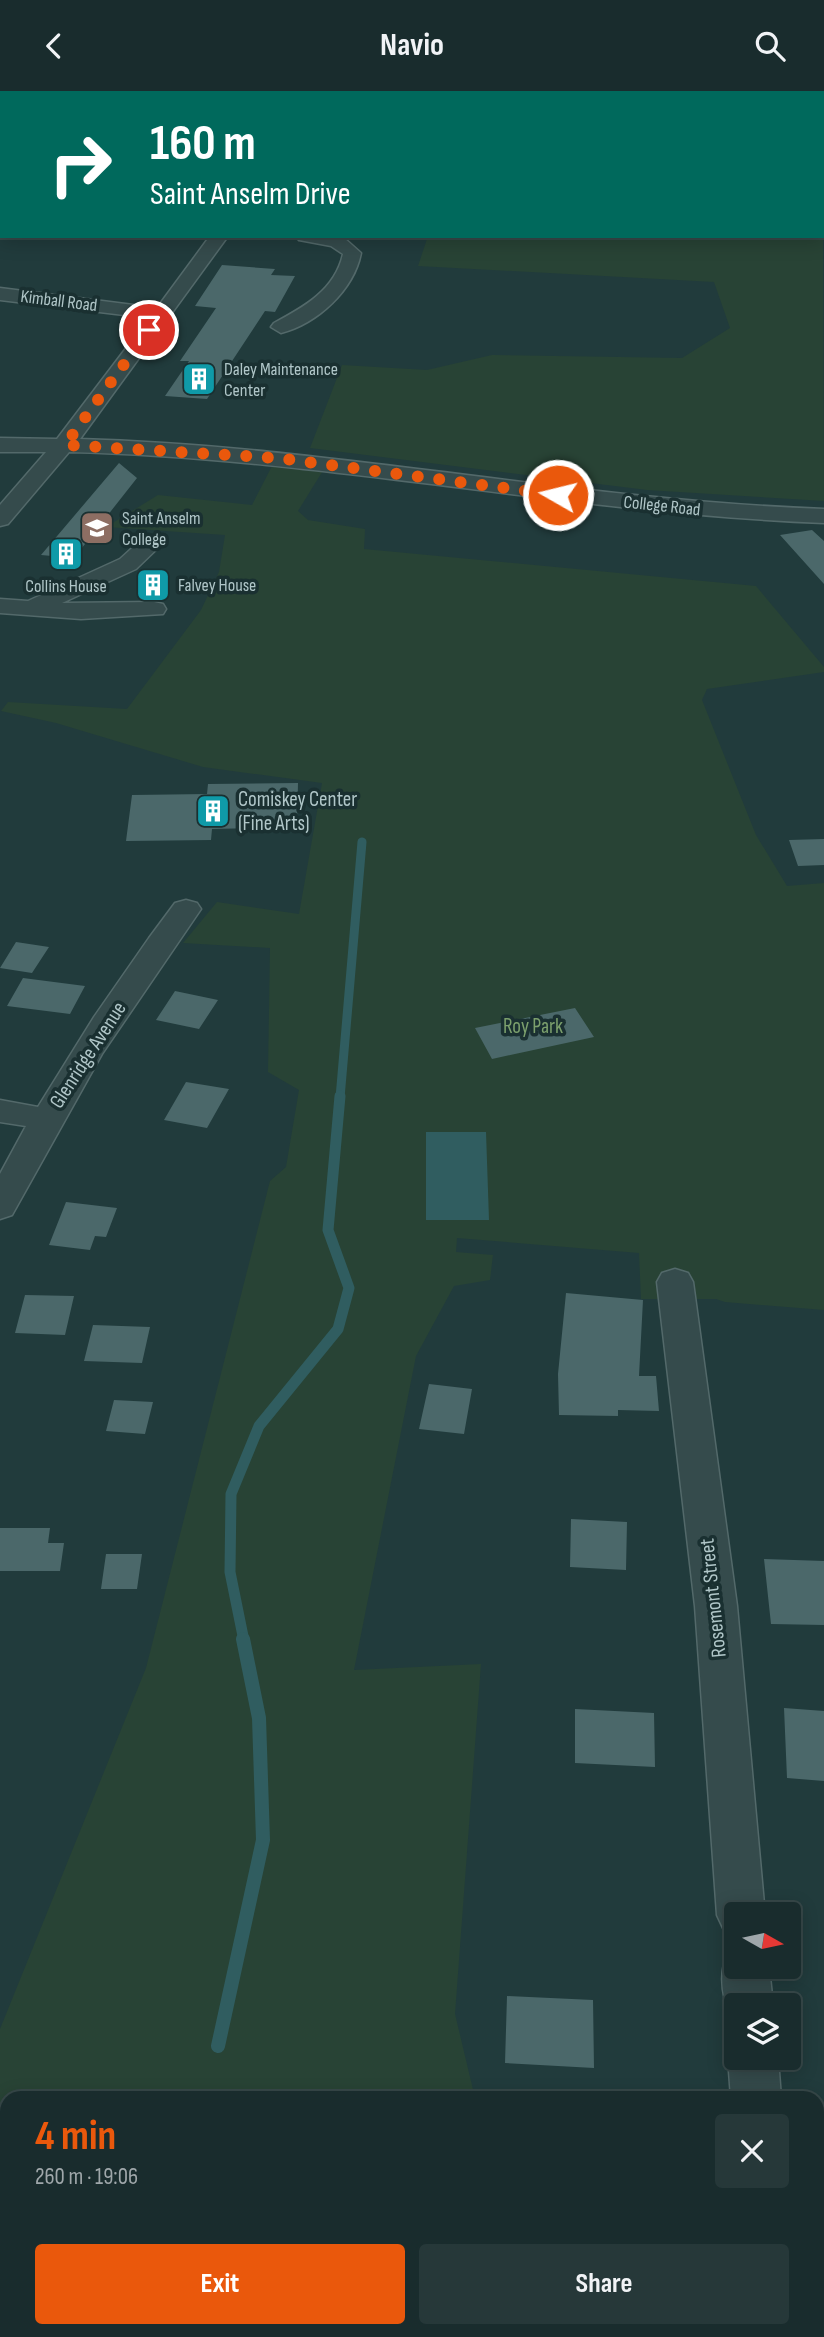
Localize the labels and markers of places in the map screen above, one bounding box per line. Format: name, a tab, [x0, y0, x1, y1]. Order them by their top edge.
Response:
pin	[119, 300, 179, 360]
place label: Daley Maintenance Center	[224, 359, 338, 401]
building icon: Daley Maintenance Center	[180, 360, 218, 398]
place label: Saint Anselm College	[122, 508, 201, 550]
school or university icon: Saint Anselm College	[78, 509, 116, 547]
building icon: Collins House	[47, 535, 85, 573]
building icon: Falvey House	[134, 566, 172, 604]
place label: Falvey House	[178, 575, 256, 596]
place label: Collins House	[25, 576, 107, 597]
place label: Comiskey Center (Fine Arts)	[238, 787, 357, 836]
building icon: Comiskey Center (Fine Arts)	[194, 792, 232, 830]

